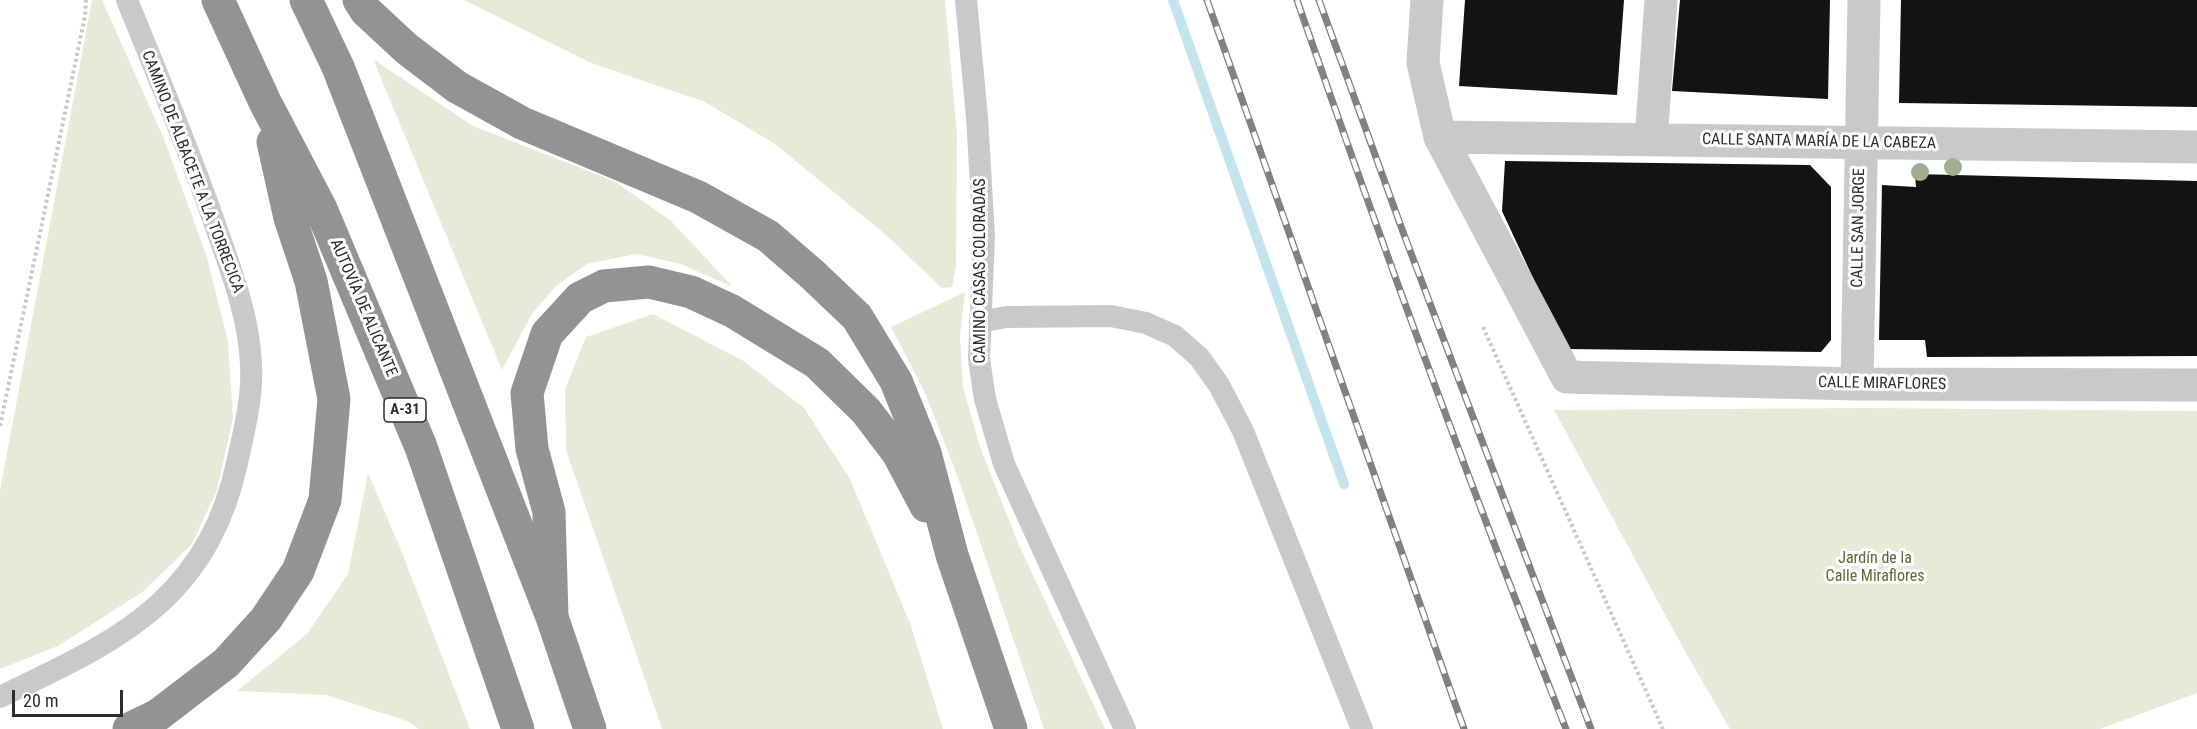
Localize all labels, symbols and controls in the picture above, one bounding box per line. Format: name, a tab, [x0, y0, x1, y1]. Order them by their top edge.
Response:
street label: CAMINO DE ALBACETE A LA TORRECICA	[137, 48, 247, 296]
street label: CALLE SANTA MARÍA DE LA CABEZA	[1702, 130, 1936, 154]
street label: CALLE SAN JORGE	[1848, 168, 1870, 288]
street label: CAMINO CASAS COLORADAS	[971, 179, 991, 363]
street label: AUTOVÍA DE ALICANTE	[325, 236, 401, 380]
street label: CALLE MIRAFLORES	[1818, 373, 1946, 395]
road number: A-31	[384, 398, 426, 422]
park label: Jardín de la Calle Miraflores	[1826, 549, 1924, 587]
scale bar	[15, 678, 126, 716]
text: 20 m	[23, 690, 58, 711]

